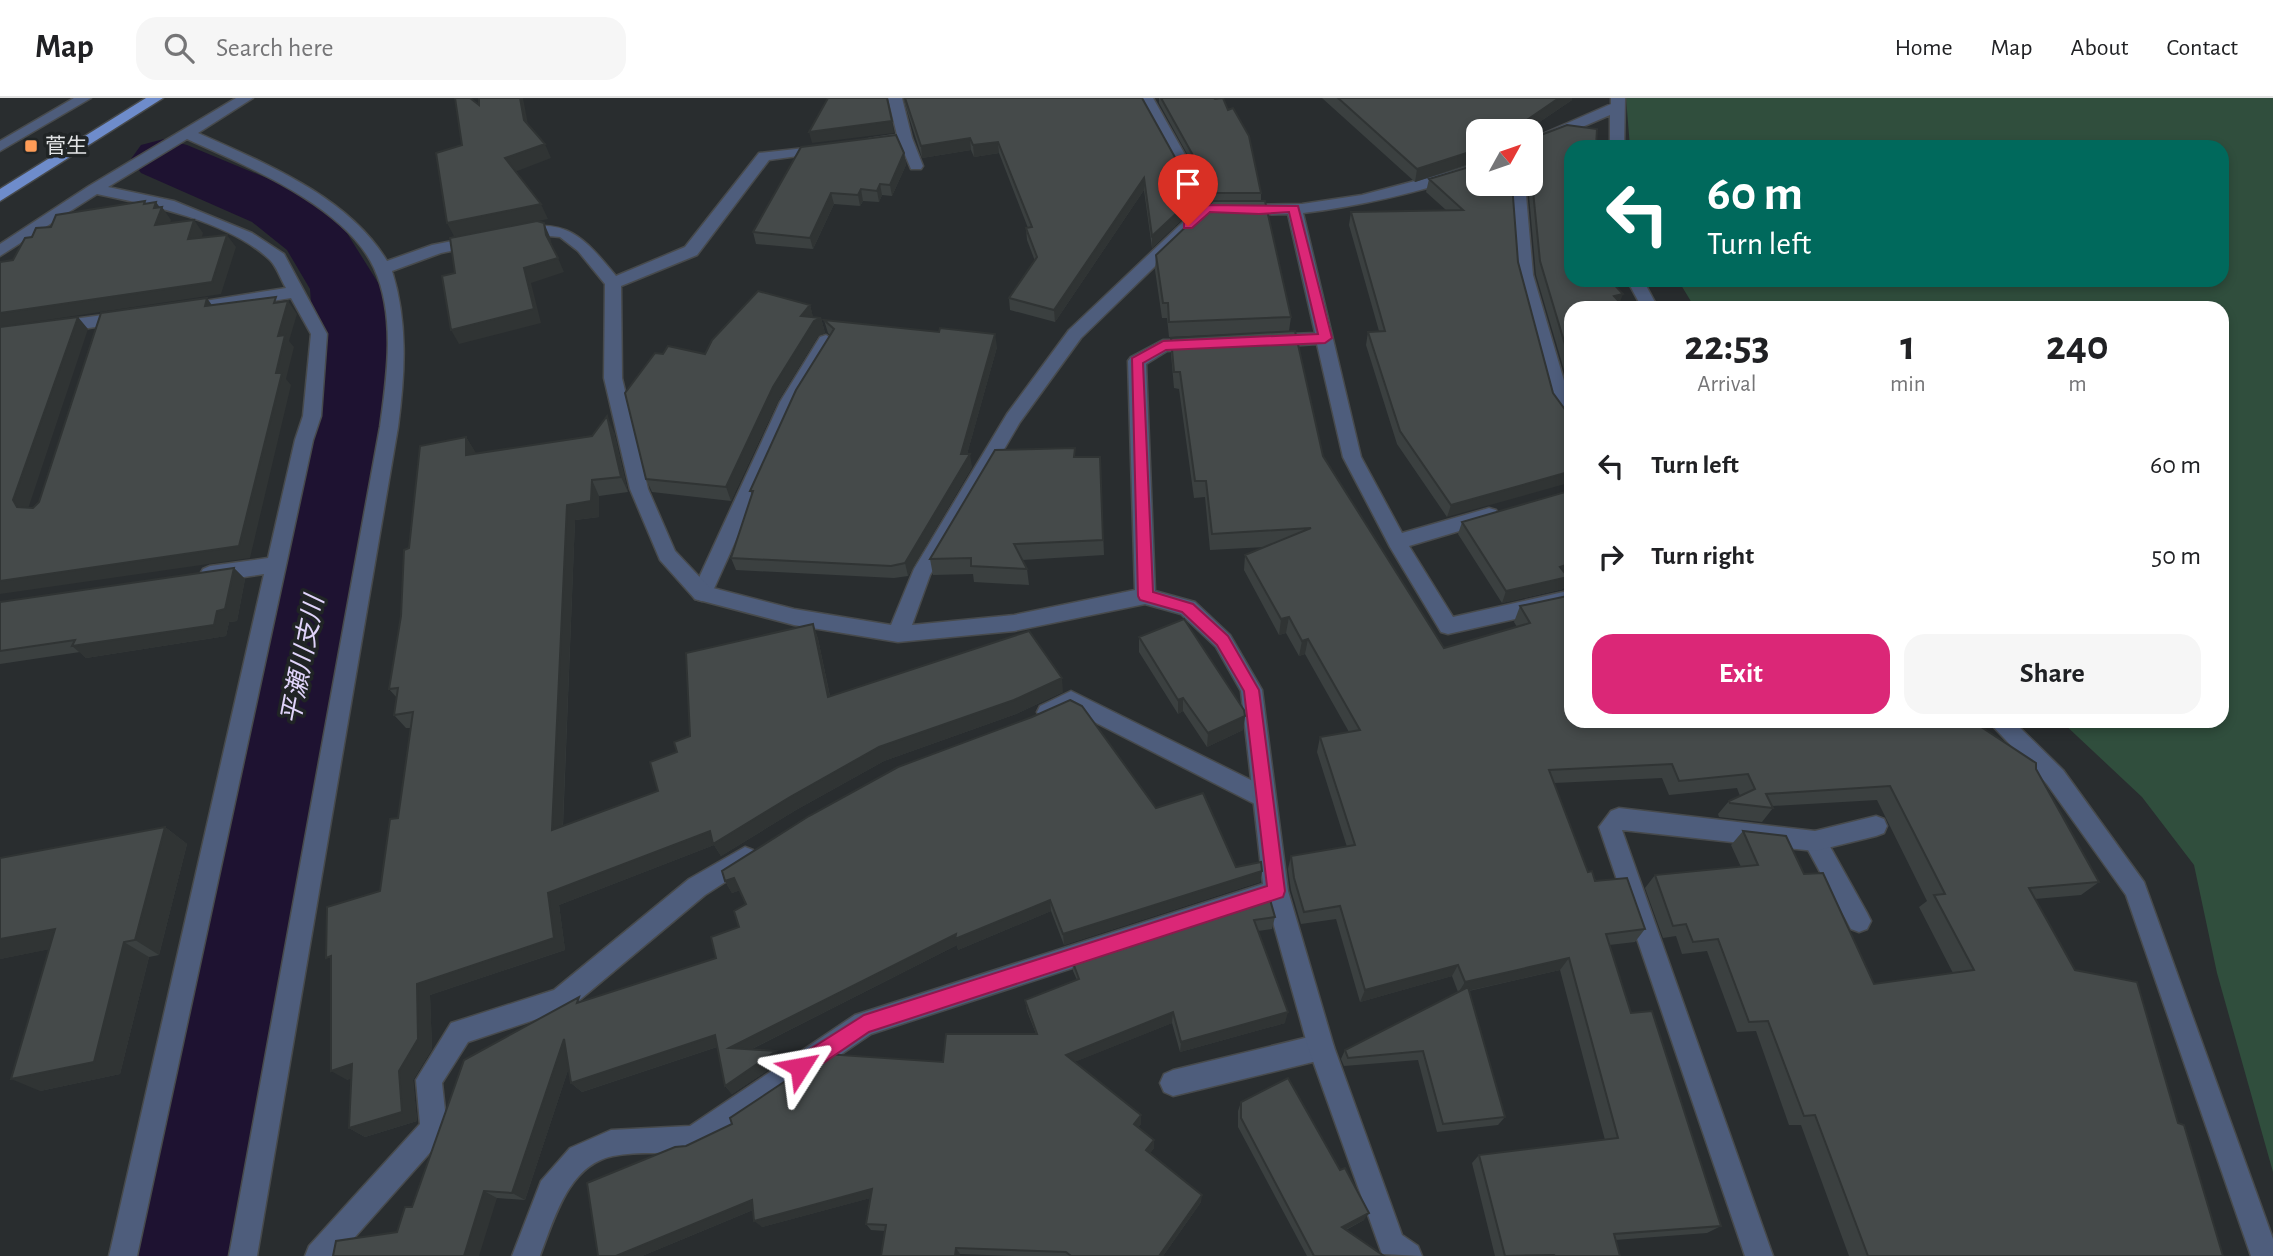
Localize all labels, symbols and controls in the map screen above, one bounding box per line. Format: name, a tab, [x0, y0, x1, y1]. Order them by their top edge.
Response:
search box	[136, 17, 626, 80]
icon: search	[160, 29, 198, 67]
text: Map	[35, 31, 94, 64]
text: Search here	[216, 35, 334, 61]
text: Home	[1895, 36, 1953, 60]
text: Map	[1991, 36, 2033, 60]
text: About	[2071, 36, 2128, 60]
text: Contact	[2166, 36, 2238, 60]
north arrow	[1466, 119, 1544, 196]
map controls	[1466, 119, 1543, 196]
place label: 菅生	[45, 135, 87, 157]
marker: 菅生	[23, 138, 39, 154]
pin	[1158, 154, 1218, 226]
icon: arrive	[1169, 165, 1207, 203]
icon: left	[1592, 168, 1683, 259]
text: 60 m	[1707, 170, 1803, 219]
text: Turn left	[1707, 228, 1811, 260]
text: 22:53	[1684, 325, 1770, 367]
text: 1	[1900, 325, 1915, 367]
text: 240	[2046, 325, 2109, 367]
text: Arrival	[1697, 373, 1757, 396]
text: min	[1890, 373, 1926, 396]
text: m	[2068, 373, 2087, 396]
icon: left	[1592, 447, 1630, 485]
text: Turn left	[1651, 452, 1739, 478]
text: 60 m	[2150, 452, 2201, 478]
icon: right	[1592, 538, 1630, 576]
text: Turn right	[1651, 543, 1754, 569]
text: 50 m	[2151, 543, 2201, 569]
water label: 平瀬川支川	[277, 591, 329, 726]
button: Exit	[1592, 634, 1890, 714]
button: Share	[1904, 634, 2201, 714]
position arrow	[763, 1030, 837, 1104]

